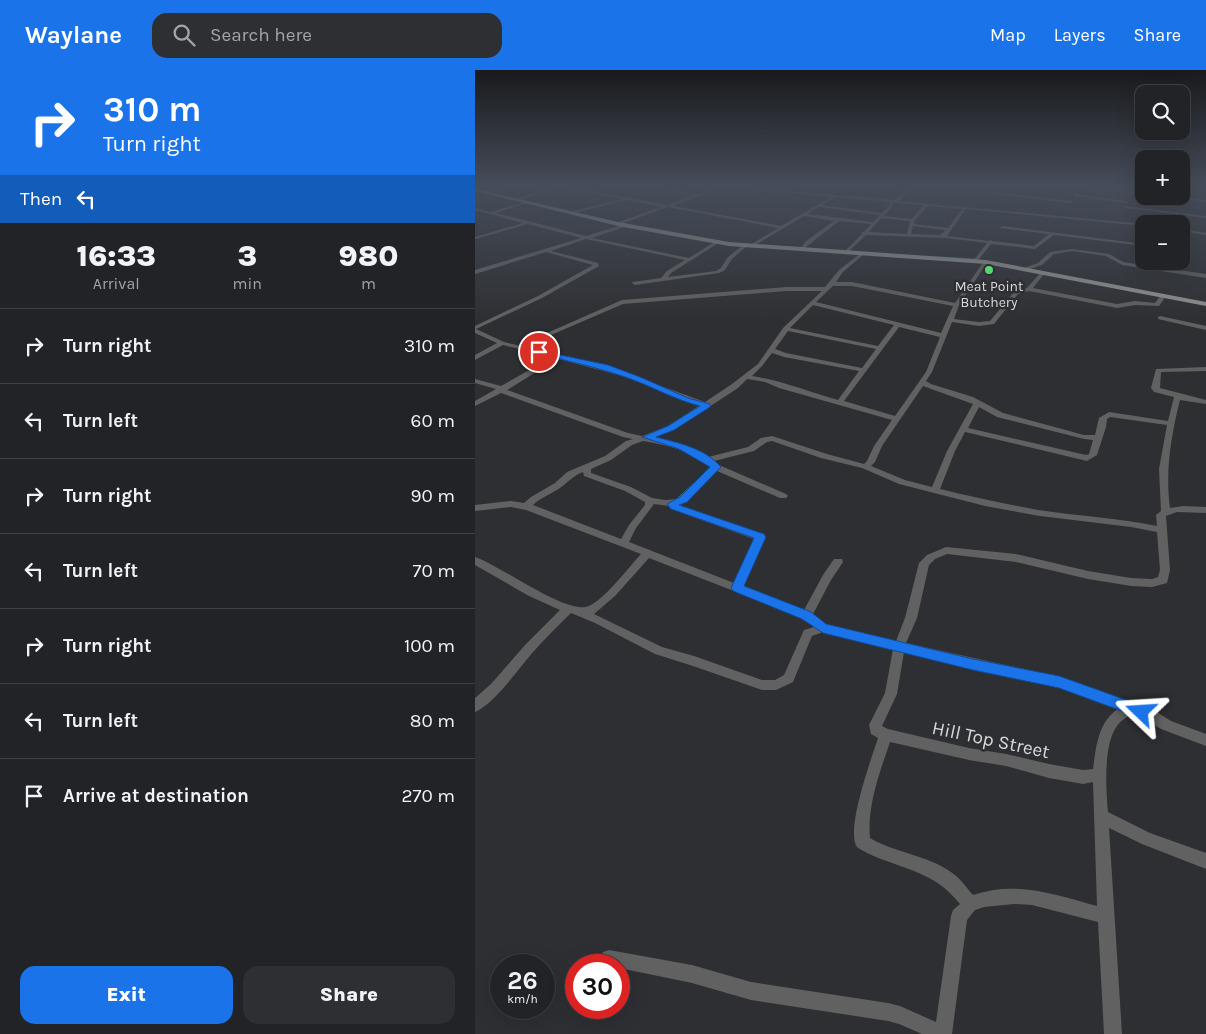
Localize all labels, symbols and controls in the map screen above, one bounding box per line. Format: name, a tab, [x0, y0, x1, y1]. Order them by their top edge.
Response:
search box	[152, 13, 502, 58]
text: Waylane	[25, 21, 122, 49]
icon: search	[170, 21, 198, 49]
text: Search here	[210, 24, 312, 46]
text: Map	[990, 24, 1026, 46]
text: Layers	[1054, 24, 1106, 46]
text: Share	[1134, 24, 1181, 46]
map controls	[1135, 85, 1190, 270]
button: search	[1135, 85, 1190, 140]
text: 310 m	[103, 89, 201, 130]
icon: right	[20, 90, 85, 155]
text: Turn right	[103, 131, 201, 157]
button: +	[1135, 150, 1190, 205]
icon: left	[72, 185, 100, 213]
text: Then	[20, 188, 62, 210]
button: −	[1135, 215, 1190, 270]
text: 16:33	[77, 238, 156, 274]
text: 3	[237, 238, 257, 274]
text: 980	[339, 238, 398, 274]
marker: Meat Point Butchery	[983, 264, 995, 276]
text: Arrival	[93, 274, 140, 293]
text: min	[233, 274, 262, 293]
text: m	[361, 274, 376, 293]
place label: Meat Point Butchery	[955, 278, 1023, 311]
pin	[518, 331, 560, 373]
icon: right	[20, 332, 48, 360]
text: Turn right	[63, 335, 152, 357]
text: 310 m	[404, 335, 455, 357]
icon: arrive	[525, 338, 553, 366]
icon: left	[20, 407, 48, 435]
text: Turn left	[63, 410, 138, 432]
text: 60 m	[411, 410, 455, 432]
icon: right	[20, 482, 48, 510]
text: Turn right	[63, 485, 152, 507]
text: 90 m	[410, 485, 455, 507]
icon: left	[20, 557, 48, 585]
text: Turn left	[63, 560, 138, 582]
text: 70 m	[413, 560, 455, 582]
icon: right	[20, 632, 48, 660]
text: Turn right	[63, 635, 152, 657]
text: 100 m	[404, 635, 455, 657]
position arrow	[1114, 685, 1166, 737]
icon: left	[20, 707, 48, 735]
text: Turn left	[63, 710, 138, 732]
text: 80 m	[410, 710, 455, 732]
street label: Hill Top Street	[930, 717, 1052, 763]
icon: arrive	[20, 782, 48, 810]
text: Arrive at destination	[63, 785, 249, 807]
text: 270 m	[402, 785, 455, 807]
speed limit sign: 30	[565, 954, 630, 1019]
button: Exit	[20, 966, 233, 1024]
button: Share	[243, 966, 455, 1024]
text: 26	[507, 966, 538, 995]
text: km/h	[507, 992, 538, 1006]

